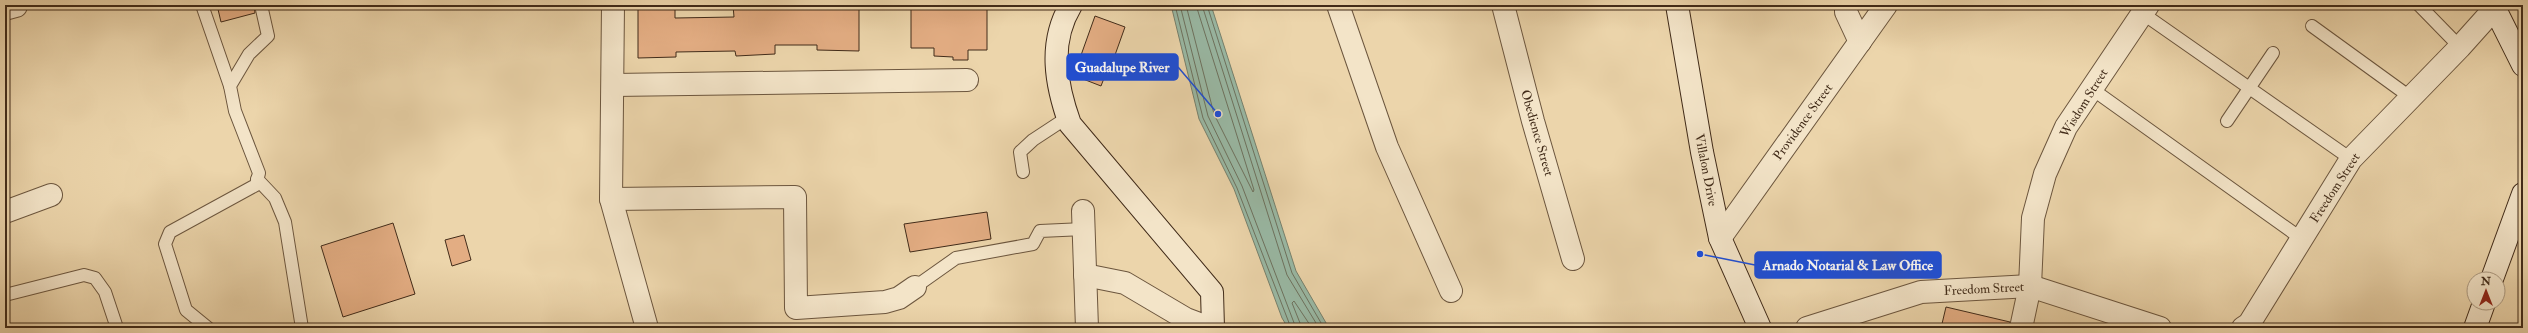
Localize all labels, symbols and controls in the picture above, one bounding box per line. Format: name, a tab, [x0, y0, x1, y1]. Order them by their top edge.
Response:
callout: Guadalupe River	[1067, 54, 1178, 80]
text: Guadalupe River	[1075, 59, 1170, 77]
street label: Wisdom Street	[2056, 66, 2111, 141]
street label: Providence Street	[1770, 81, 1836, 163]
street label: Obedience Street	[1517, 88, 1557, 178]
street label: Villalon Drive	[1691, 132, 1721, 208]
street label: Freedom Street	[2306, 150, 2364, 226]
callout: Arnado Notarial & Law Office	[1755, 252, 1941, 278]
text: Arnado Notarial & Law Office	[1762, 257, 1933, 274]
north arrow	[2466, 271, 2506, 311]
text: N	[2480, 275, 2492, 288]
street label: Freedom Street	[1943, 279, 2025, 299]

